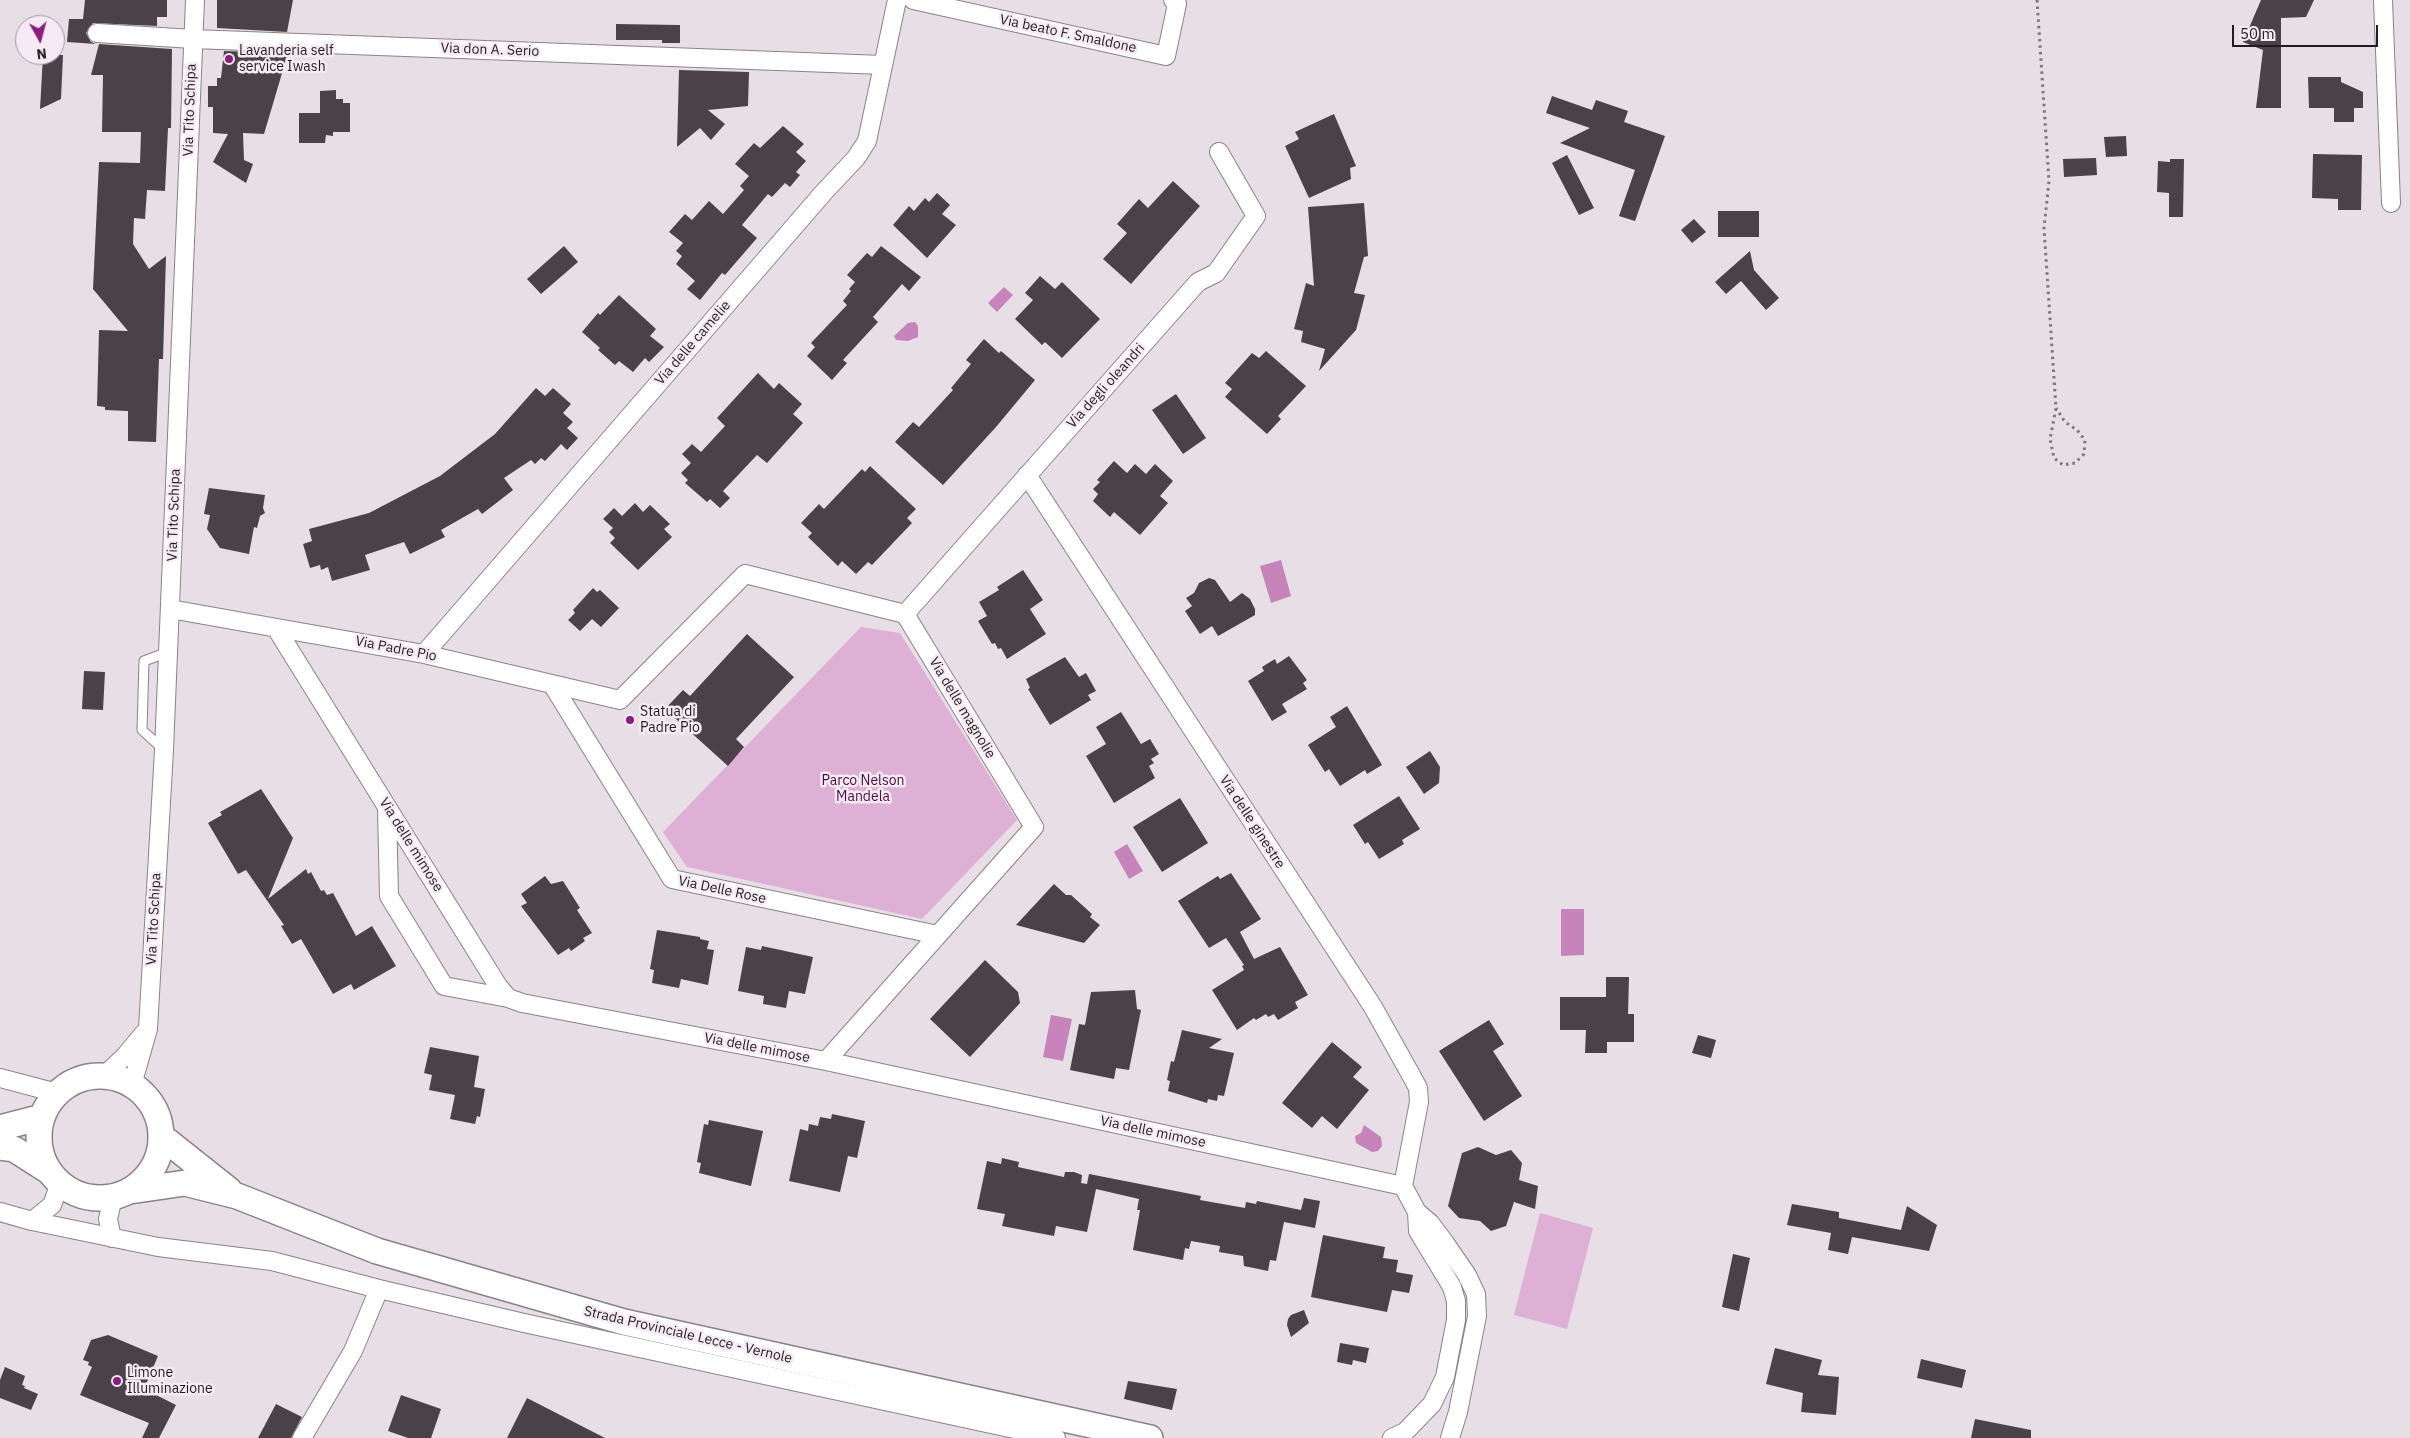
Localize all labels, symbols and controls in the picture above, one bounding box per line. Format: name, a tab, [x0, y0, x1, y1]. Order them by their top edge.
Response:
street label: Via beato F. Smaldone	[998, 11, 1138, 57]
north arrow	[15, 15, 65, 65]
scale bar	[2235, 15, 2381, 47]
text: 50 m	[2240, 24, 2275, 43]
street label: Via don A. Serio	[440, 40, 540, 60]
place label: Lavanderia self service Iwash	[239, 43, 334, 75]
text: N	[36, 44, 48, 63]
marker: Lavanderia self service Iwash	[223, 53, 235, 65]
street label: Via Tito Schipa	[180, 63, 200, 157]
street label: Via delle camelie	[652, 297, 734, 389]
street label: Via degli oleandri	[1064, 340, 1148, 432]
street label: Via Tito Schipa	[164, 468, 184, 562]
street label: Via Padre Pio	[354, 633, 438, 665]
street label: Via delle magnolie	[925, 654, 999, 762]
place label: Statua di Padre Pio	[640, 704, 700, 736]
marker: Statua di Padre Pio	[624, 714, 636, 726]
street label: Via delle ginestre	[1216, 772, 1288, 872]
park label: Parco Nelson Mandela	[822, 773, 904, 806]
street label: Via delle mimose	[375, 795, 447, 895]
street label: Via Tito Schipa	[143, 872, 165, 966]
street label: Via Delle Rose	[676, 872, 768, 908]
street label: Via delle mimose	[703, 1030, 811, 1066]
street label: Via delle mimose	[1099, 1113, 1207, 1151]
street label: Strada Provinciale Lecce - Vernole	[582, 1303, 794, 1367]
place label: Limone Illuminazione	[127, 1365, 213, 1398]
marker: Limone Illuminazione	[111, 1375, 123, 1387]

